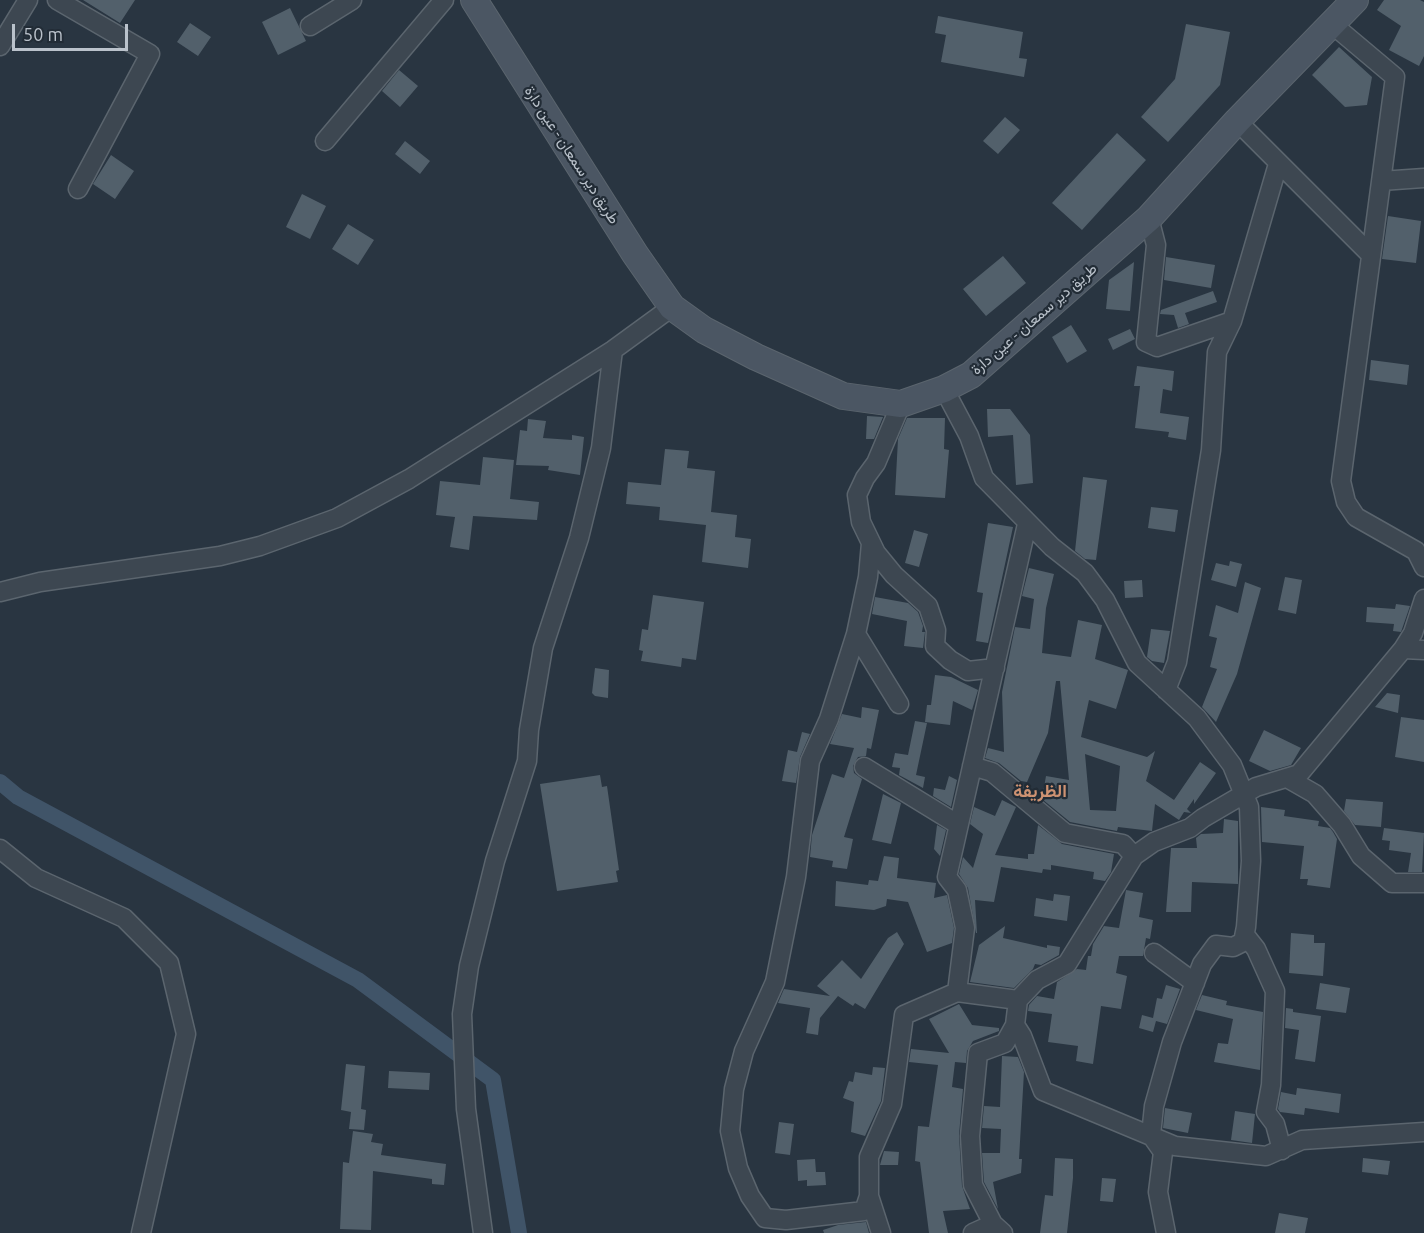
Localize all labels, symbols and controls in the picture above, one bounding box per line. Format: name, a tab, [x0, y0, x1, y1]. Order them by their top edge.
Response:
scale bar	[15, 12, 130, 50]
text: 50 m	[23, 24, 63, 44]
street label: طريق دير سمعان - عين دارة	[521, 83, 623, 227]
street label: طريق دير سمعان - عين دارة	[967, 259, 1101, 379]
district label: الظريفة	[1013, 780, 1067, 802]

